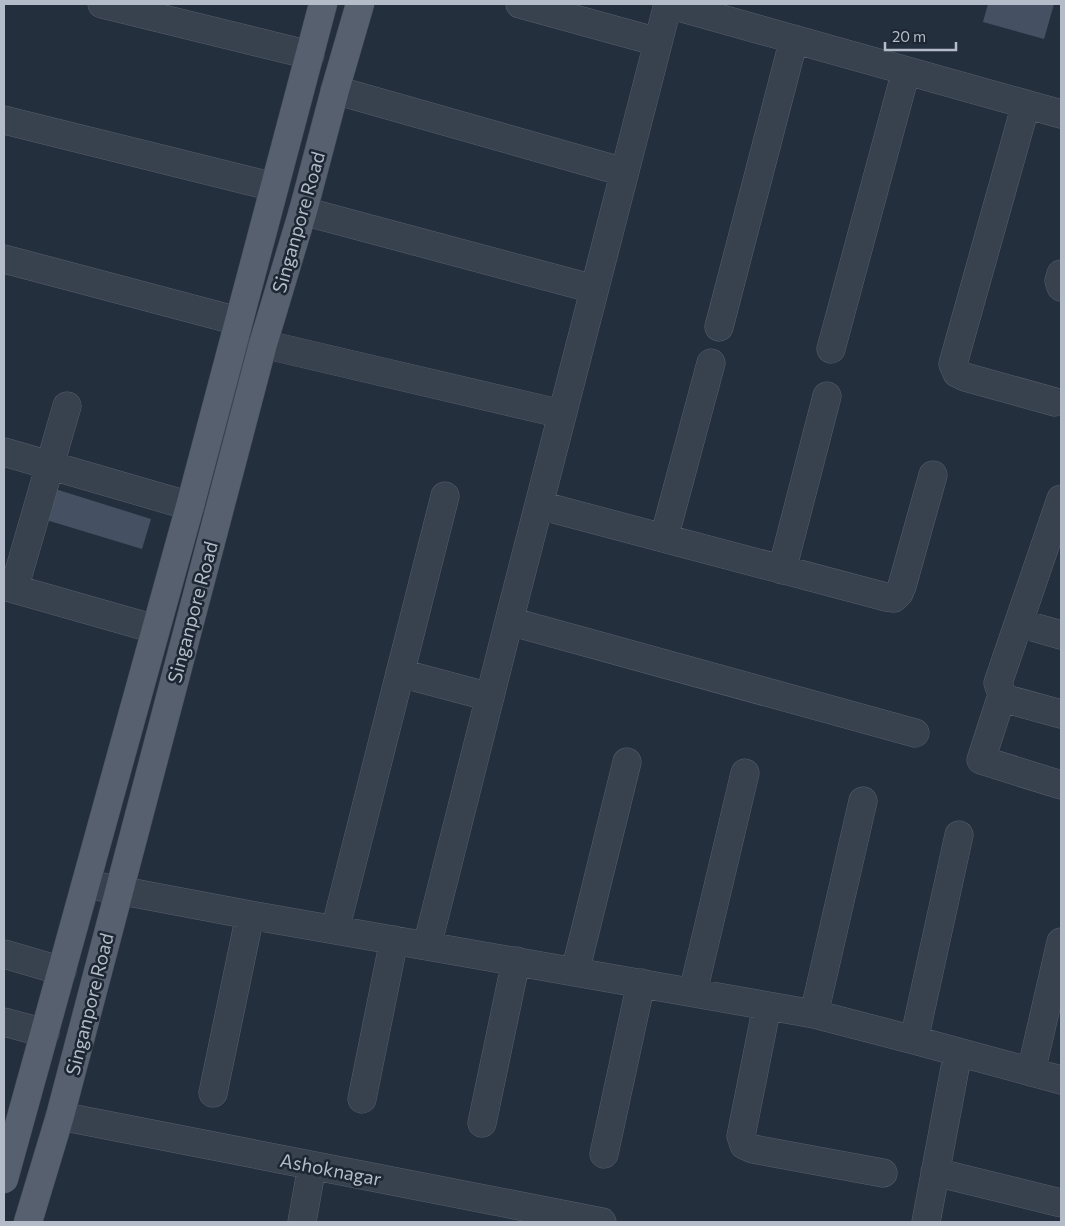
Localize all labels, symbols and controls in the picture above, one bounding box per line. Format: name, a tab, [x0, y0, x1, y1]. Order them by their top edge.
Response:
scale bar	[885, 20, 956, 52]
text: 20 m	[892, 27, 926, 45]
street label: Singanpore Road	[267, 149, 329, 295]
street label: Singanpore Road	[162, 539, 222, 685]
street label: Singanpore Road	[60, 930, 118, 1078]
street label: Ashoknagar	[278, 1148, 384, 1190]

